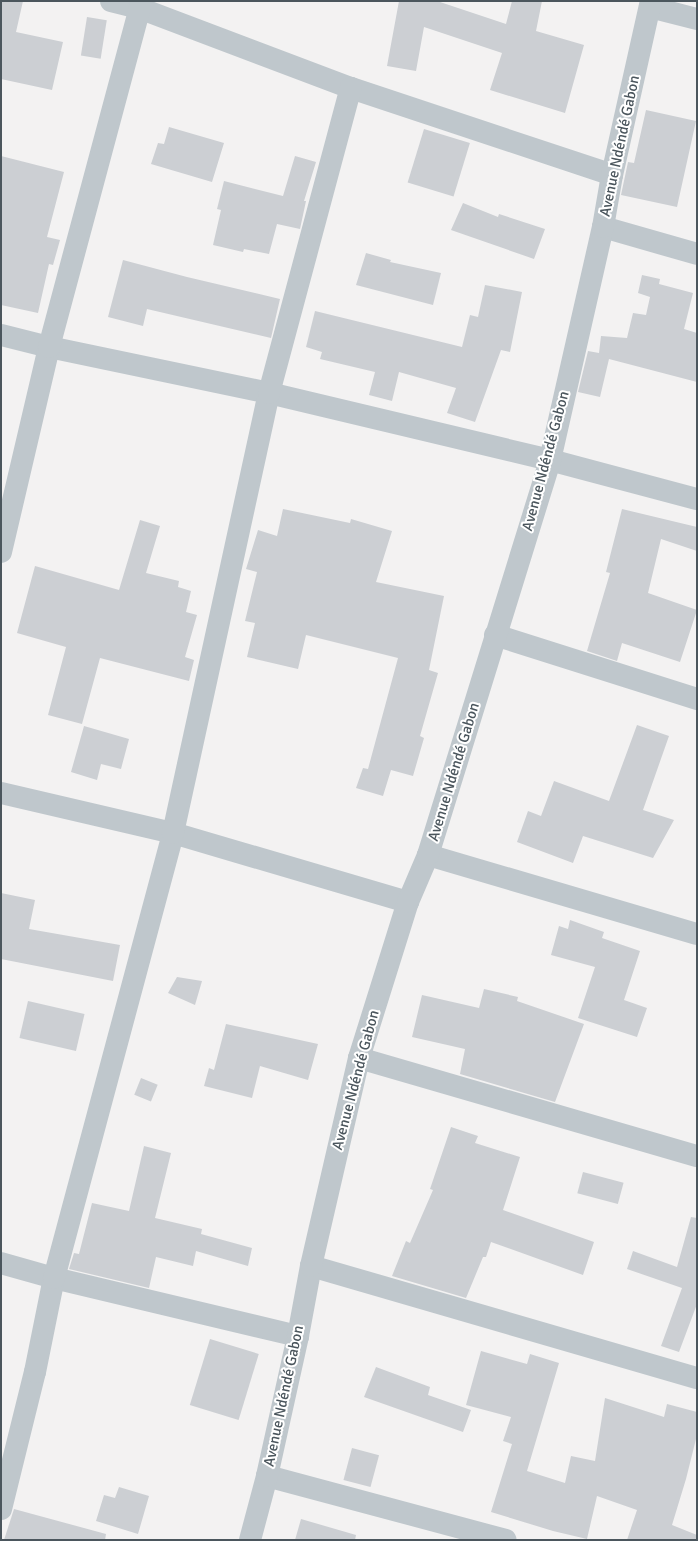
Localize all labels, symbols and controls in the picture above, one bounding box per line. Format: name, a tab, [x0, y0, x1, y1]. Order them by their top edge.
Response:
street label: Avenue Ndéndé Gabon	[596, 74, 644, 218]
street label: Avenue Ndéndé Gabon	[519, 389, 573, 533]
street label: Avenue Ndéndé Gabon	[424, 701, 484, 843]
street label: Avenue Ndéndé Gabon	[329, 1008, 383, 1152]
street label: Avenue Ndéndé Gabon	[260, 1324, 308, 1468]

